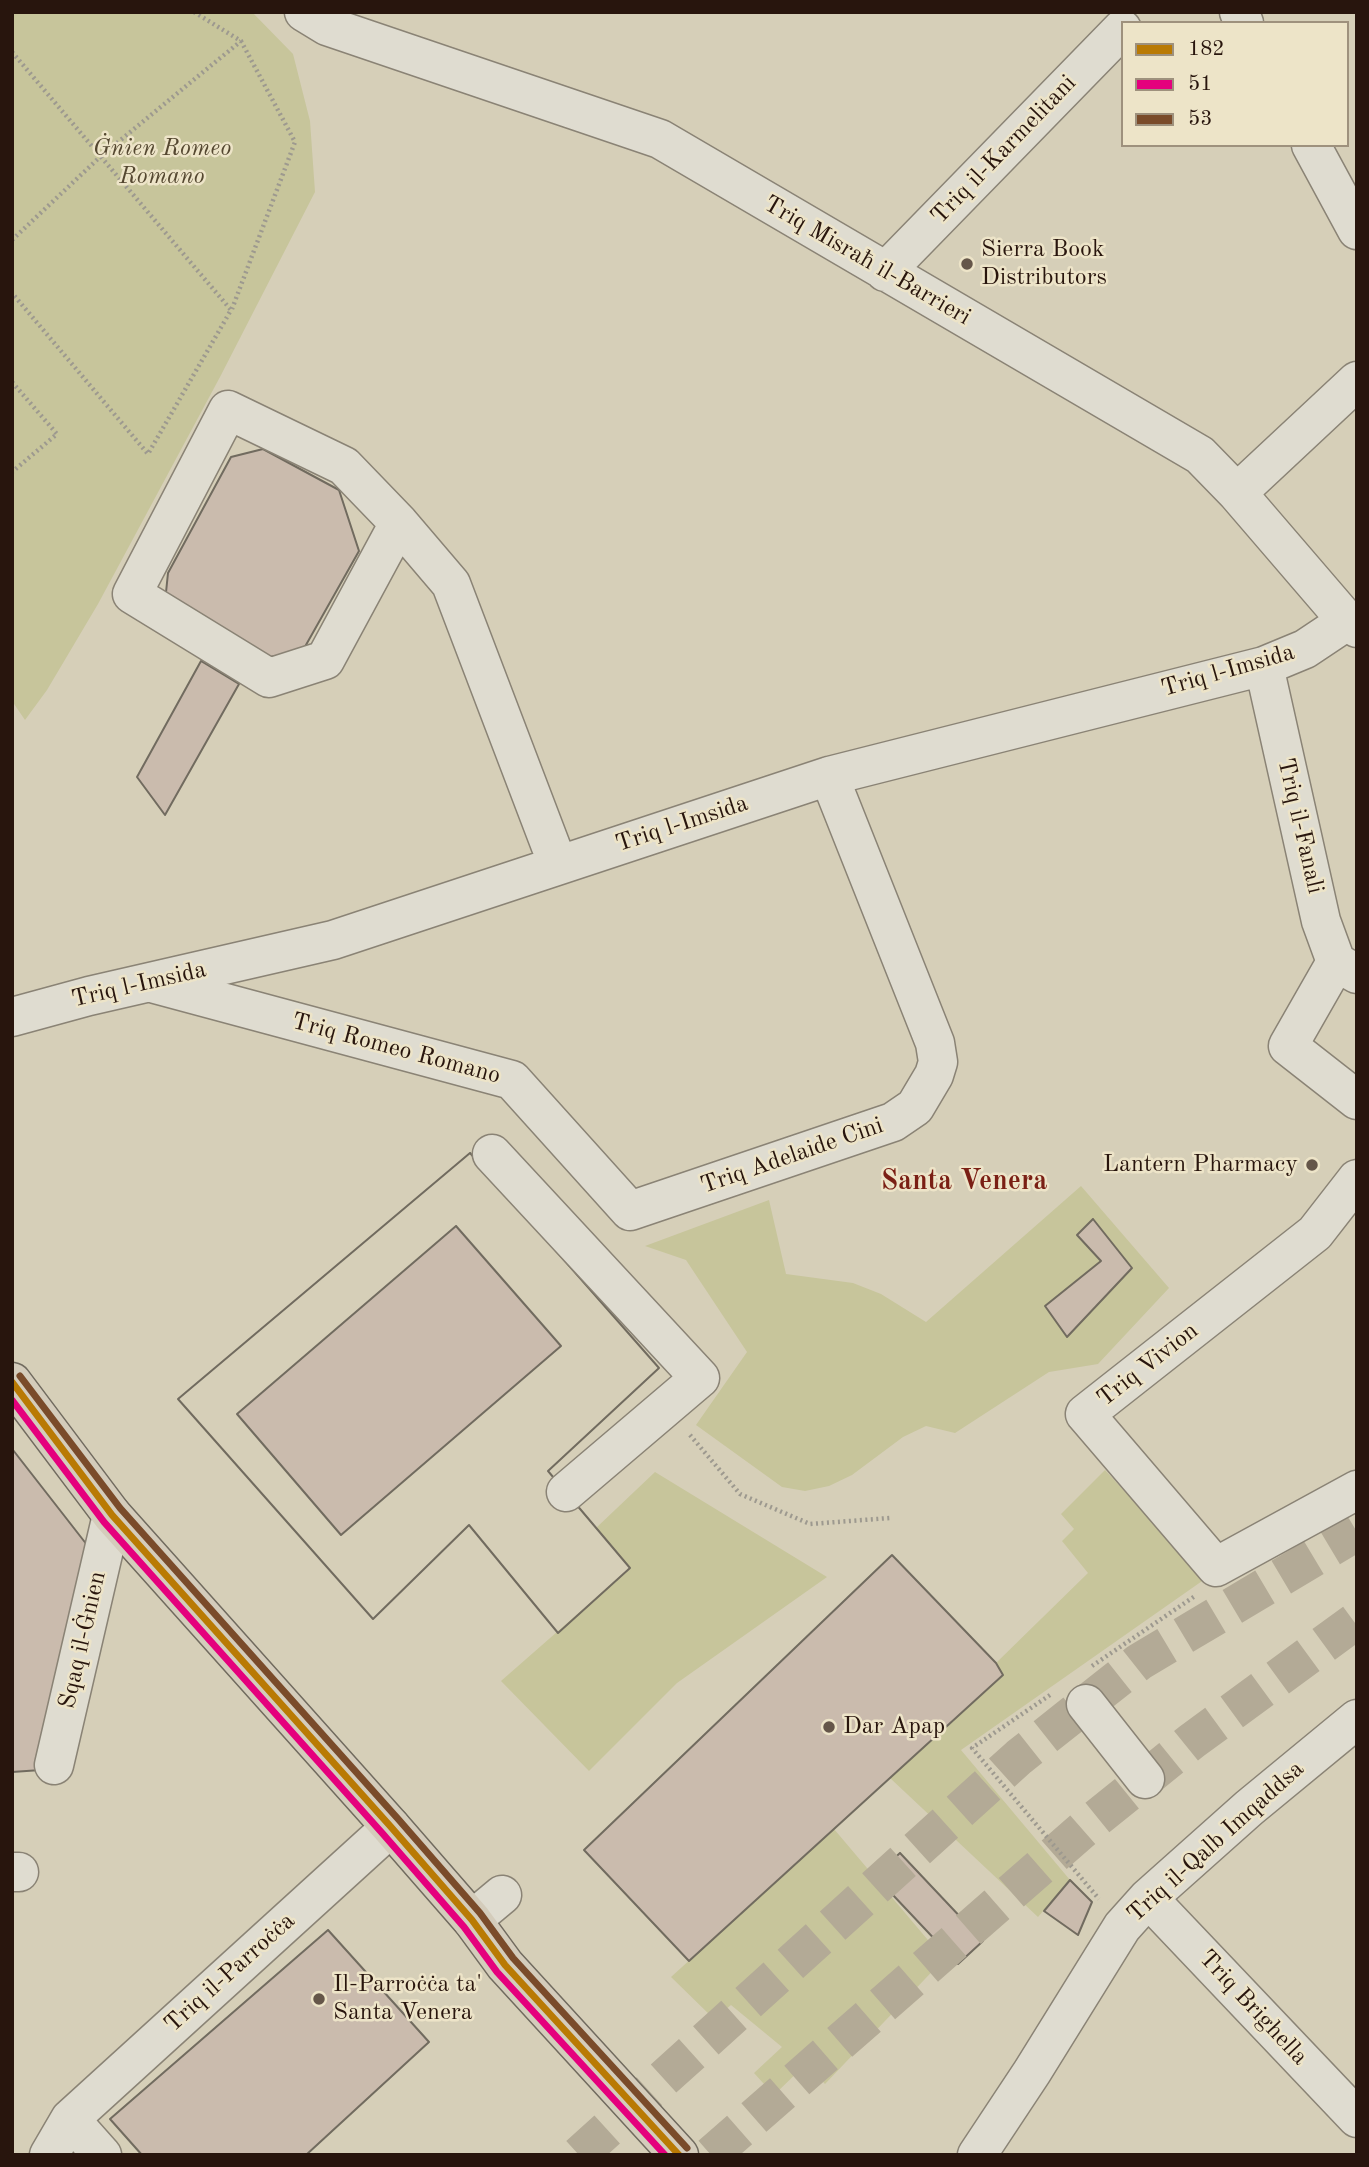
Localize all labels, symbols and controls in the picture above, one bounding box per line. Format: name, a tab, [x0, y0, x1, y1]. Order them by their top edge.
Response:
legend	[1120, 21, 1348, 147]
text: 182	[1188, 39, 1225, 60]
street label: Triq il-Karmelitani	[925, 69, 1083, 231]
text: 51	[1188, 74, 1212, 95]
text: 53	[1188, 109, 1212, 130]
park label: Ġnien Romeo Romano	[93, 135, 231, 191]
street label: Triq Misraħ il-Barrieri	[758, 190, 976, 332]
place label: Sierra Book Distributors	[981, 236, 1107, 292]
marker: Sierra Book Distributors	[959, 256, 975, 272]
street label: Triq l-Imsida	[1158, 638, 1298, 704]
street label: Triq il-Fanali	[1270, 755, 1330, 897]
street label: Triq l-Imsida	[612, 789, 752, 859]
street label: Triq l-Imsida	[69, 956, 209, 1014]
street label: Triq Romeo Romano	[288, 1007, 504, 1091]
street label: Triq Adelaide Cini	[697, 1111, 887, 1201]
place label: Lantern Pharmacy	[1103, 1151, 1298, 1179]
marker: Lantern Pharmacy	[1304, 1157, 1320, 1173]
district label: Santa Venera	[881, 1165, 1047, 1199]
street label: Triq Vivion	[1092, 1317, 1204, 1413]
street label: Sqaq il-Ġnien	[53, 1569, 113, 1711]
place label: Dar Apap	[843, 1713, 945, 1741]
marker: Dar Apap	[821, 1719, 837, 1735]
street label: Triq il-Qalb Imqaddsa	[1122, 1755, 1310, 1929]
street label: Triq il-Parroċċa	[159, 1907, 301, 2039]
street label: Triq Brighella	[1192, 1944, 1314, 2072]
place label: Il-Parroċċa ta' Santa Venera	[333, 1971, 482, 2027]
marker: Il-Parroċċa ta' Santa Venera	[311, 1991, 327, 2007]

